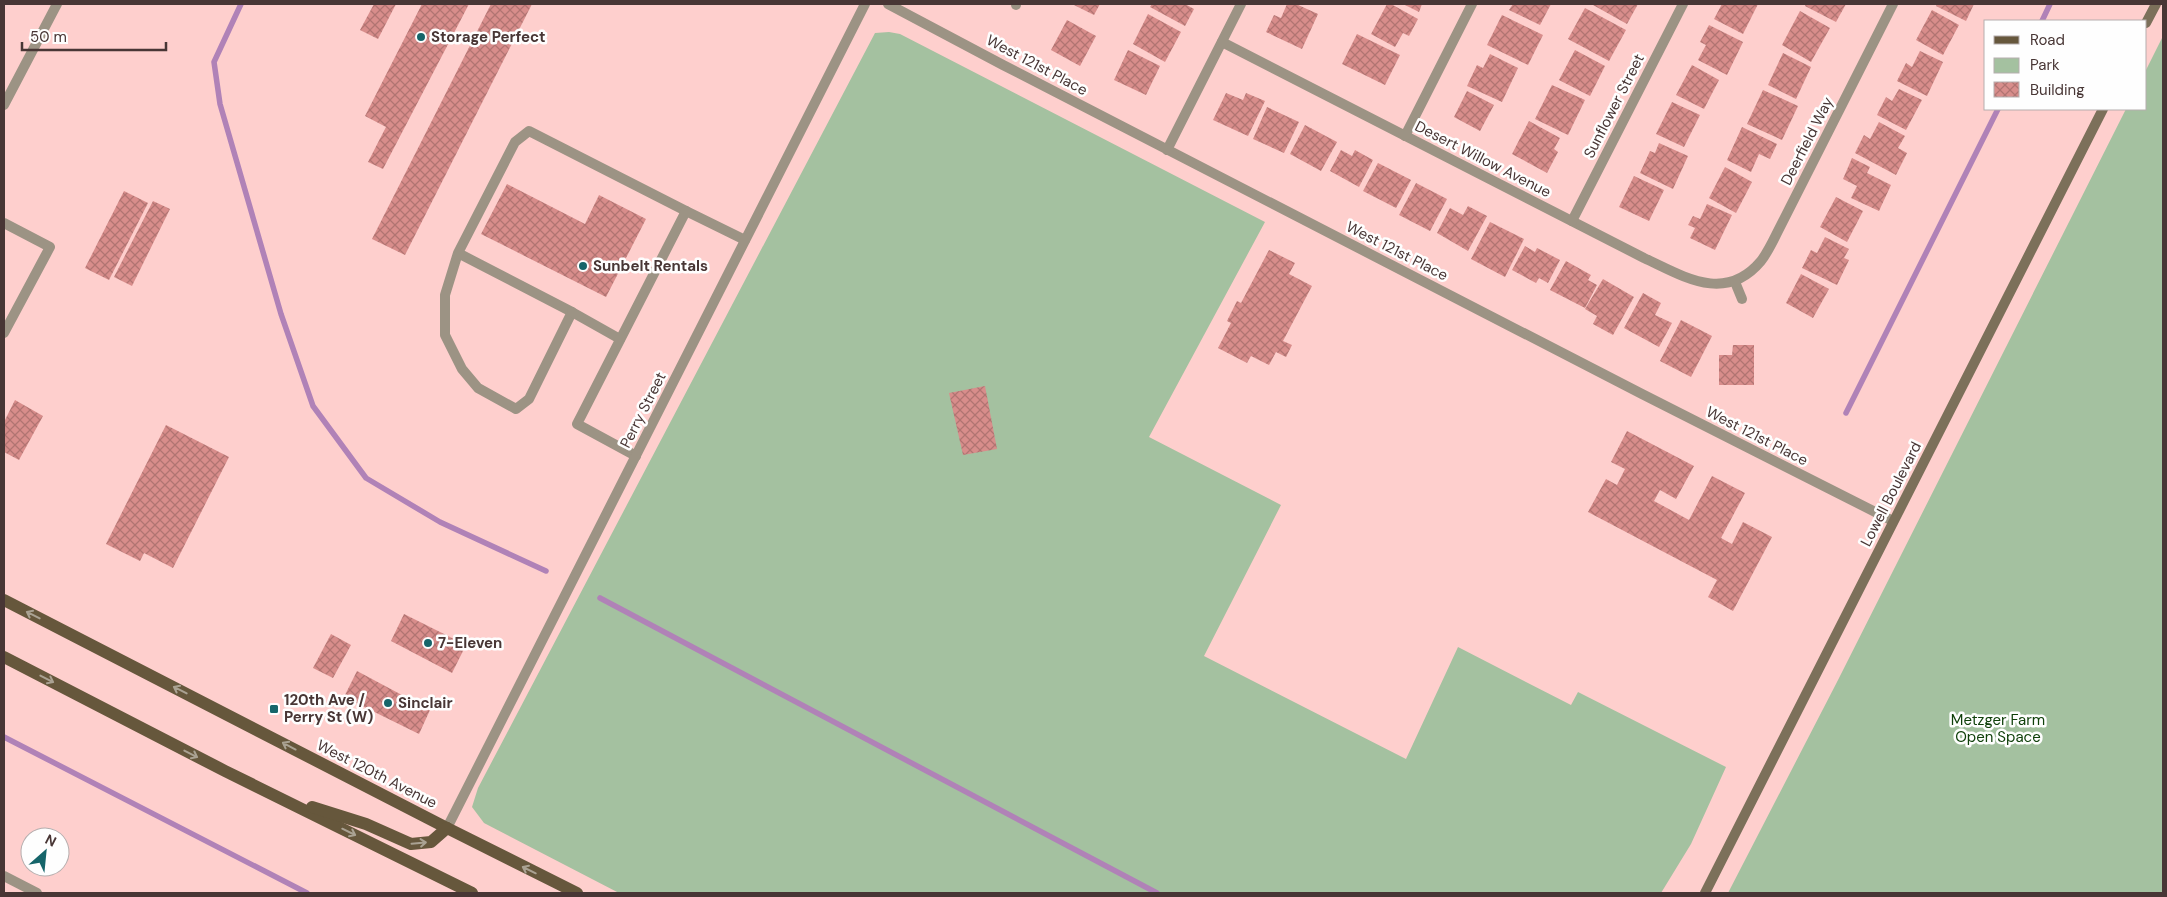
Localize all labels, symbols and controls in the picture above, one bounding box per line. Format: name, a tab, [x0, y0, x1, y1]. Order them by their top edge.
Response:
scale bar	[22, 20, 166, 52]
legend	[1984, 20, 2147, 110]
text: 50 m	[30, 27, 67, 47]
place label: Storage Perfect	[431, 27, 545, 47]
street label: West 121st Place	[983, 30, 1091, 100]
text: Road	[2030, 30, 2065, 50]
marker: Storage Perfect	[415, 31, 427, 43]
street label: Sunflower Street	[1579, 50, 1649, 162]
text: Park	[2030, 55, 2060, 75]
text: Building	[2030, 80, 2085, 100]
street label: Deerfield Way	[1776, 93, 1838, 189]
street label: Desert Willow Avenue	[1412, 116, 1554, 202]
street label: West 121st Place	[1343, 217, 1451, 285]
place label: Sunbelt Rentals	[593, 256, 708, 276]
marker: Sunbelt Rentals	[577, 260, 589, 272]
street label: Perry Street	[615, 369, 671, 451]
street label: West 121st Place	[1703, 402, 1811, 470]
street label: Lowell Boulevard	[1856, 438, 1926, 550]
one-way arrow	[26, 610, 41, 619]
place label: 7-Eleven	[438, 633, 502, 653]
marker: 7-Eleven	[422, 637, 434, 649]
one-way arrow	[39, 675, 54, 684]
one-way arrow	[173, 685, 188, 694]
place label: 120th Ave / Perry St (W)	[284, 690, 373, 727]
place label: Sinclair	[398, 693, 453, 713]
marker: Sinclair	[382, 697, 394, 709]
marker: 120th Ave / Perry St (W)	[268, 703, 280, 715]
park label: Metzger Farm Open Space	[1951, 710, 2045, 747]
street label: West 120th Avenue	[314, 735, 440, 813]
one-way arrow	[281, 741, 296, 751]
one-way arrow	[184, 749, 199, 759]
north arrow	[20, 827, 70, 877]
one-way arrow	[341, 828, 356, 838]
text: N	[42, 830, 60, 851]
one-way arrow	[411, 838, 427, 848]
one-way arrow	[522, 864, 537, 874]

